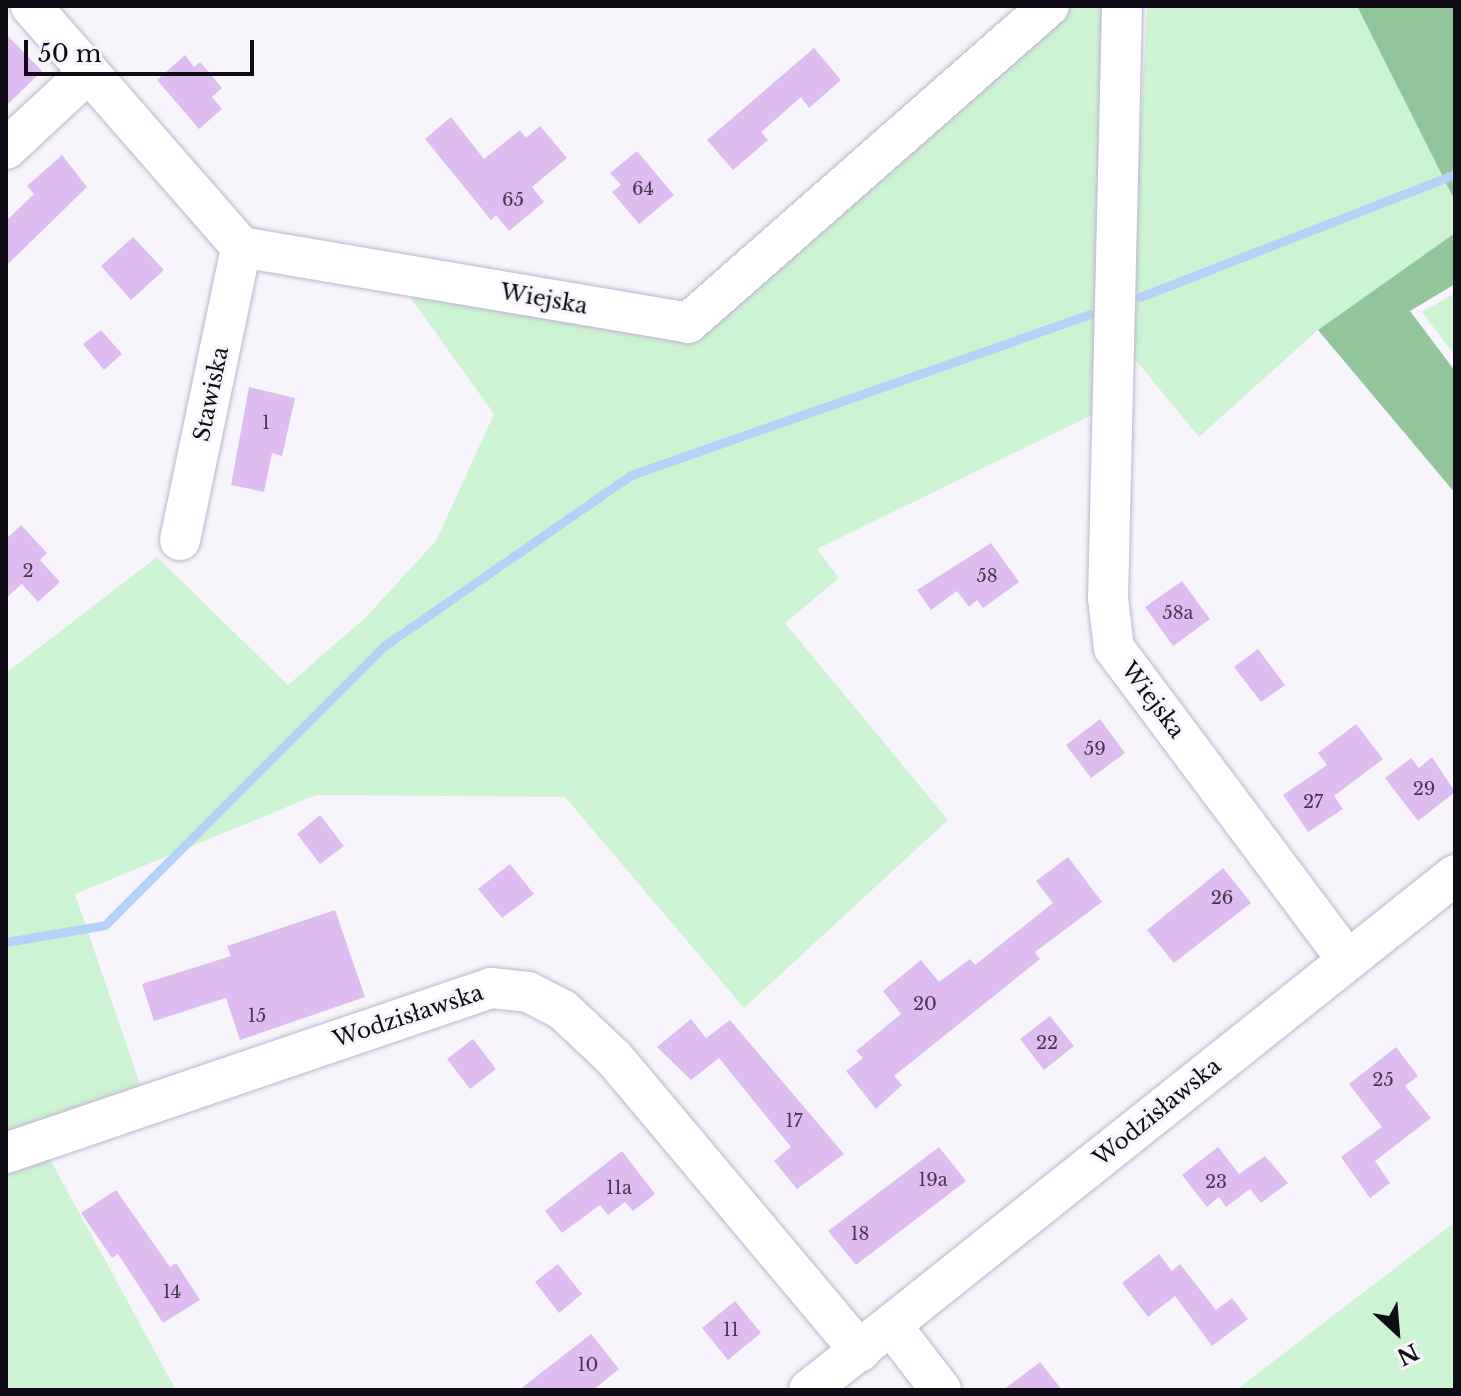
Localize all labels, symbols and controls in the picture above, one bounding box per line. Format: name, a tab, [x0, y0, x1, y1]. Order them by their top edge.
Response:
scale bar	[28, 24, 258, 74]
text: 50 m	[38, 39, 101, 68]
house number: 64	[632, 178, 654, 200]
house number: 65	[502, 189, 524, 211]
street label: Wiejska	[498, 278, 590, 320]
street label: Stawiska	[188, 344, 234, 444]
house number: 1	[262, 412, 270, 434]
house number: 2	[22, 560, 34, 582]
house number: 58	[976, 565, 998, 587]
house number: 58a	[1162, 602, 1194, 624]
street label: Wiejska	[1116, 657, 1190, 743]
house number: 59	[1084, 738, 1106, 760]
house number: 29	[1413, 778, 1435, 800]
house number: 27	[1303, 791, 1323, 813]
house number: 26	[1211, 887, 1233, 909]
street label: Wodzisławska	[330, 979, 486, 1053]
house number: 20	[913, 993, 937, 1015]
house number: 15	[248, 1005, 266, 1027]
house number: 22	[1036, 1032, 1058, 1054]
street label: Wodzisławska	[1088, 1053, 1226, 1171]
house number: 25	[1372, 1069, 1394, 1091]
house number: 17	[785, 1110, 803, 1132]
house number: 19a	[918, 1169, 948, 1191]
house number: 23	[1205, 1171, 1227, 1193]
house number: 11a	[606, 1177, 632, 1199]
house number: 18	[851, 1223, 869, 1245]
house number: 14	[163, 1281, 181, 1303]
north arrow	[1357, 1292, 1437, 1372]
house number: 11	[723, 1319, 739, 1341]
text: N	[1393, 1337, 1423, 1371]
house number: 10	[578, 1354, 598, 1376]

